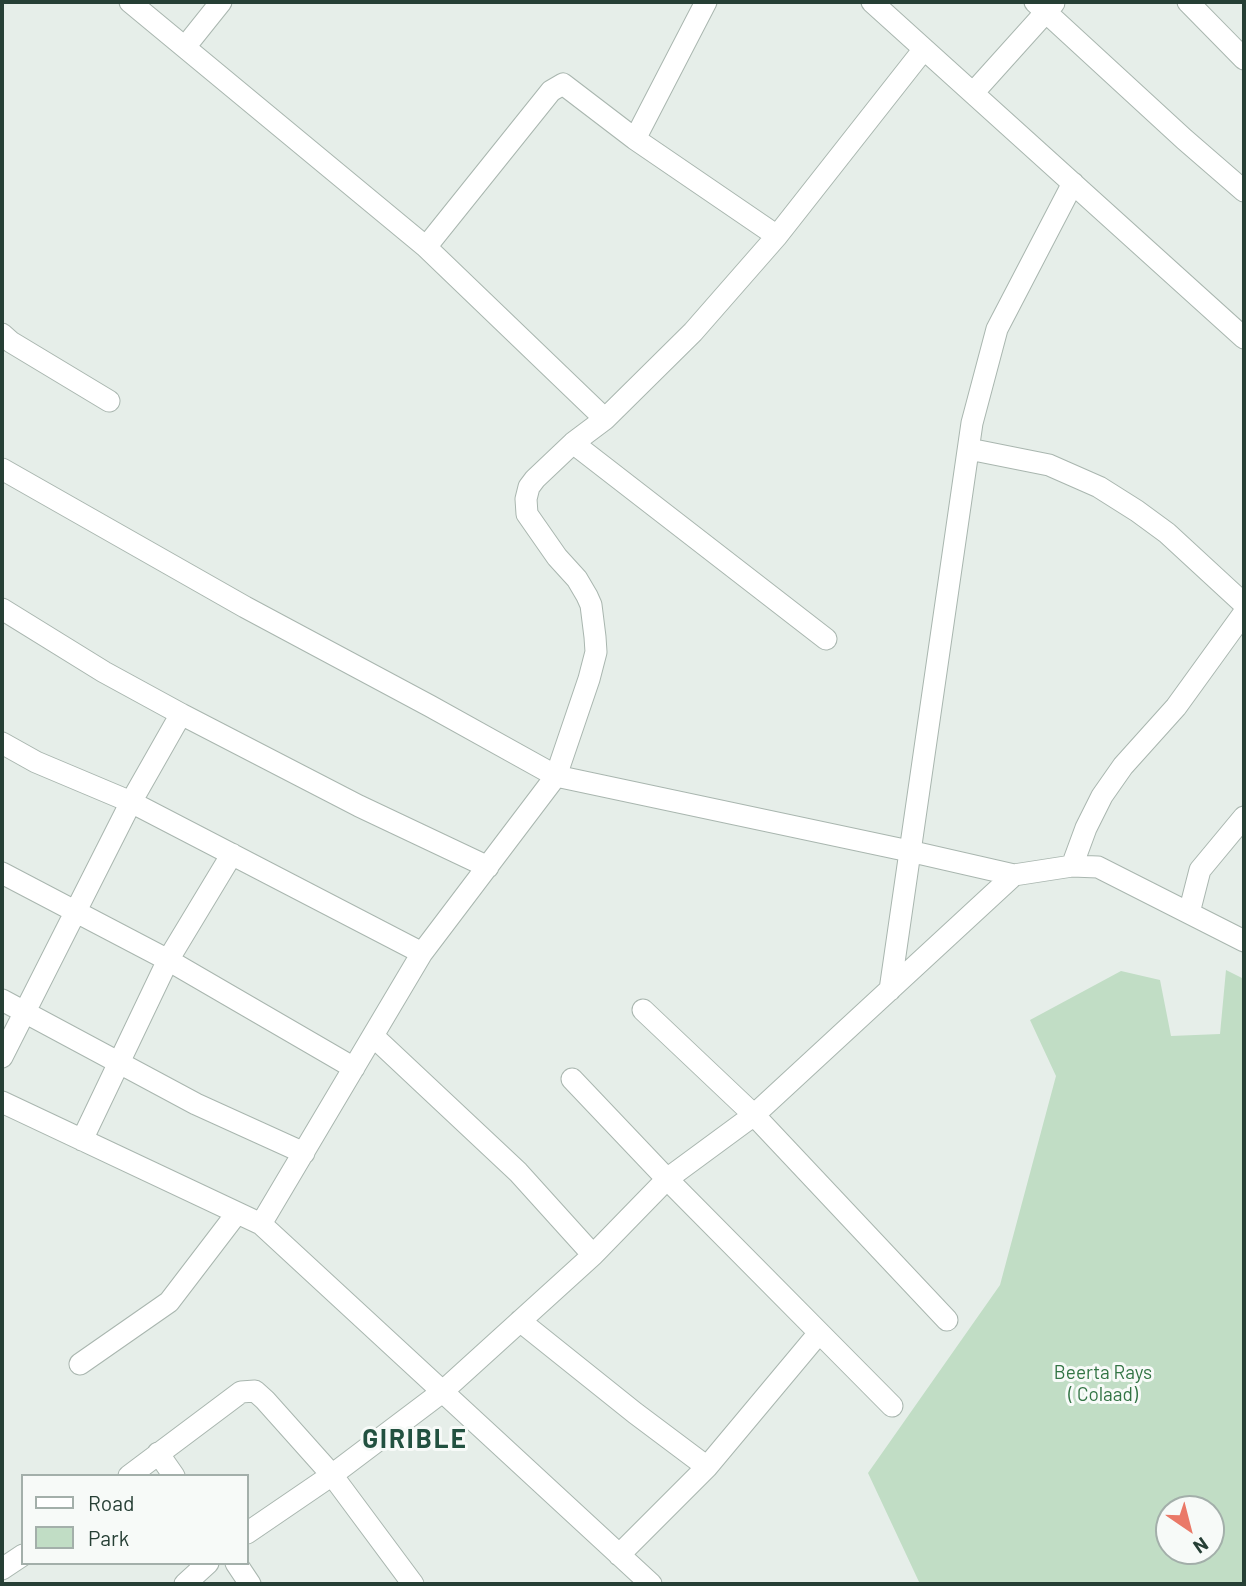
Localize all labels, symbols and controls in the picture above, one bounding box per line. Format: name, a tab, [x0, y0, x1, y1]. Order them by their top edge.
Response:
park label: Beerta Rays ( Colaad)	[1054, 1362, 1152, 1406]
district label: GIRIBLE	[363, 1423, 467, 1455]
legend	[21, 1474, 248, 1565]
text: Road	[88, 1490, 134, 1515]
north arrow	[1155, 1495, 1225, 1565]
text: Park	[88, 1525, 129, 1550]
text: N	[1189, 1533, 1213, 1559]

